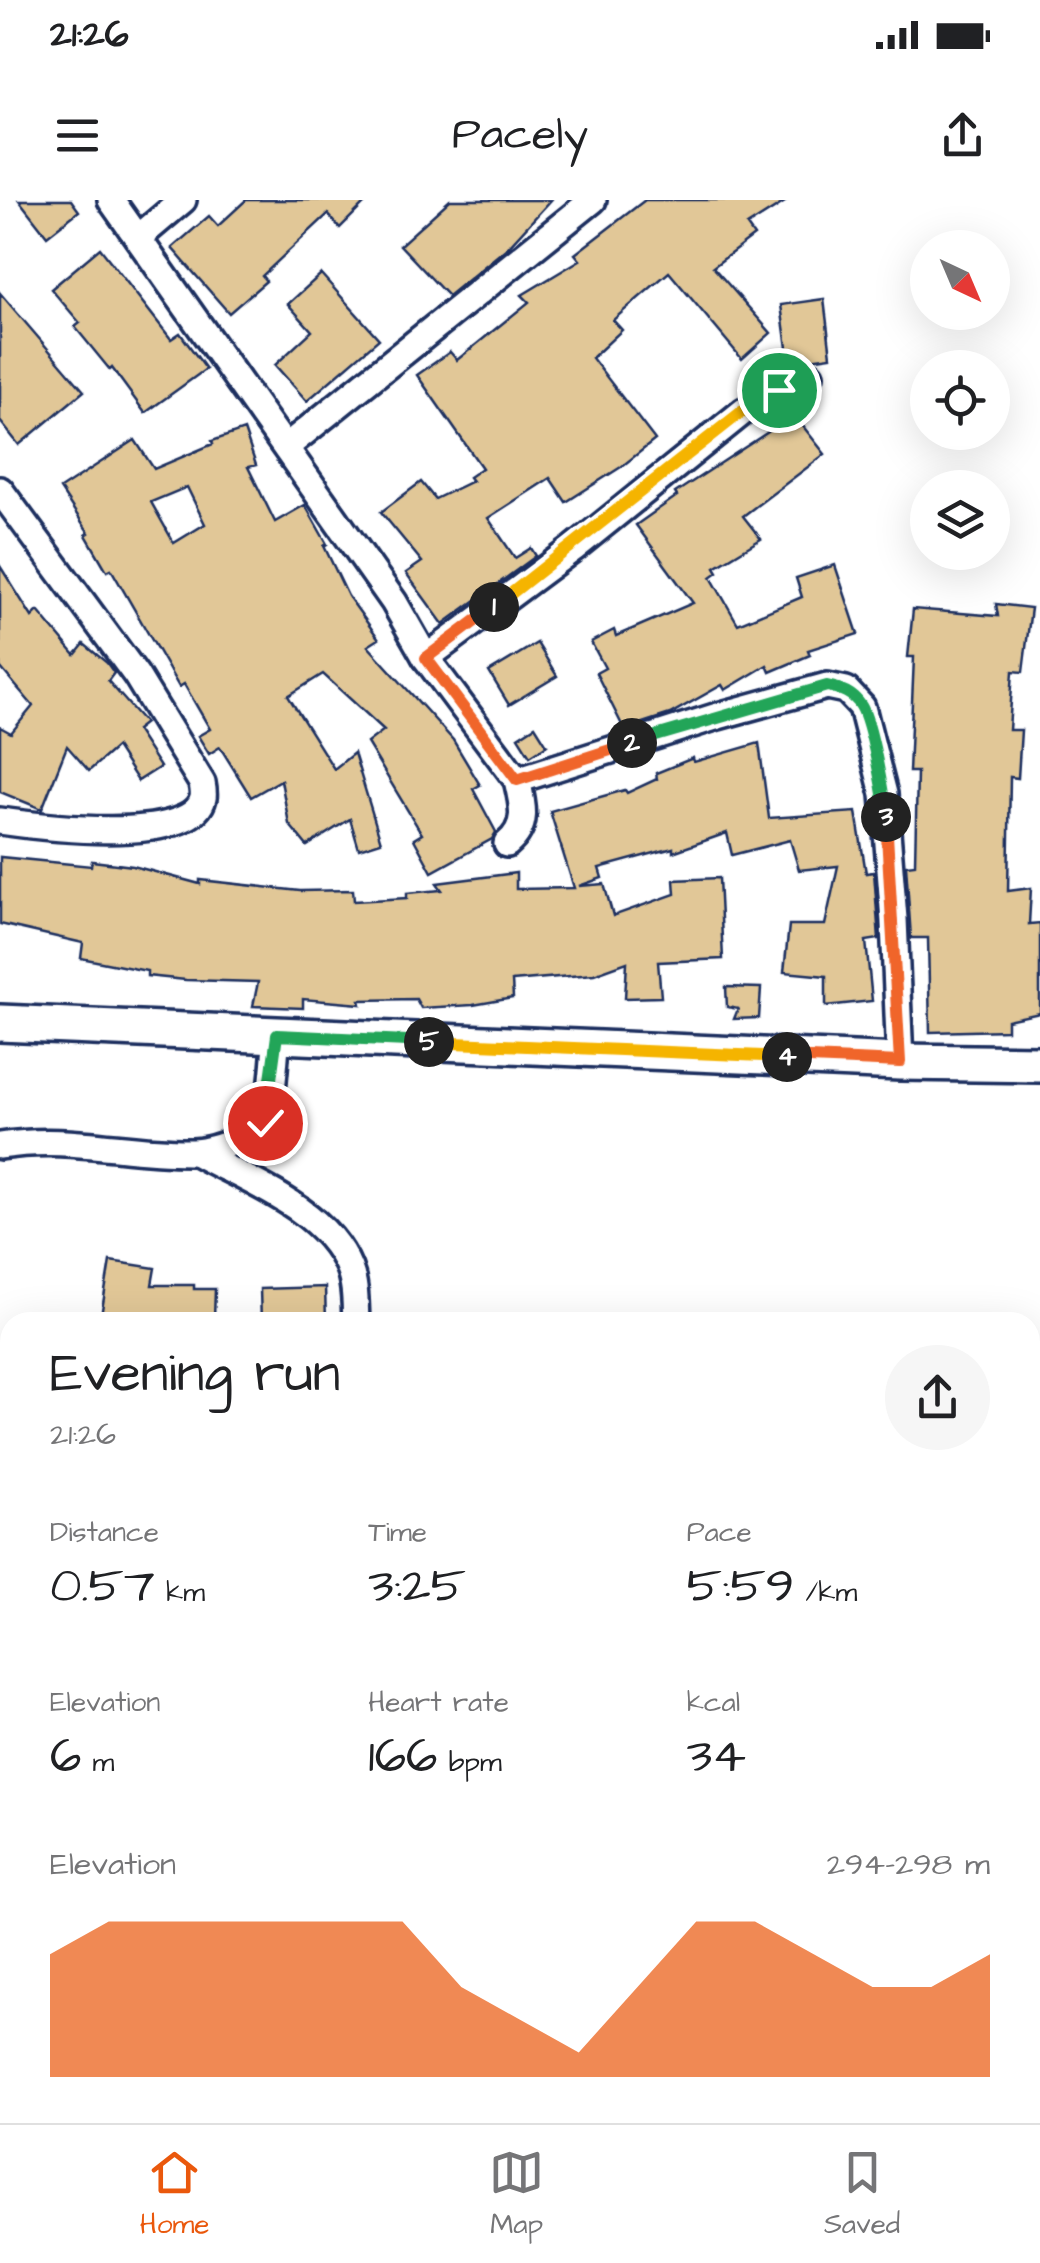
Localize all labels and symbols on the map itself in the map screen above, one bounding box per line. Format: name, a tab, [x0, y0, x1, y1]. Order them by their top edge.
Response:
north arrow	[910, 230, 1010, 330]
pin	[737, 348, 822, 433]
pin: 1	[469, 582, 519, 632]
pin: 2	[607, 718, 657, 768]
pin: 3	[861, 792, 911, 842]
pin: 5	[404, 1017, 454, 1067]
pin: 4	[762, 1032, 812, 1082]
pin	[223, 1081, 308, 1166]

